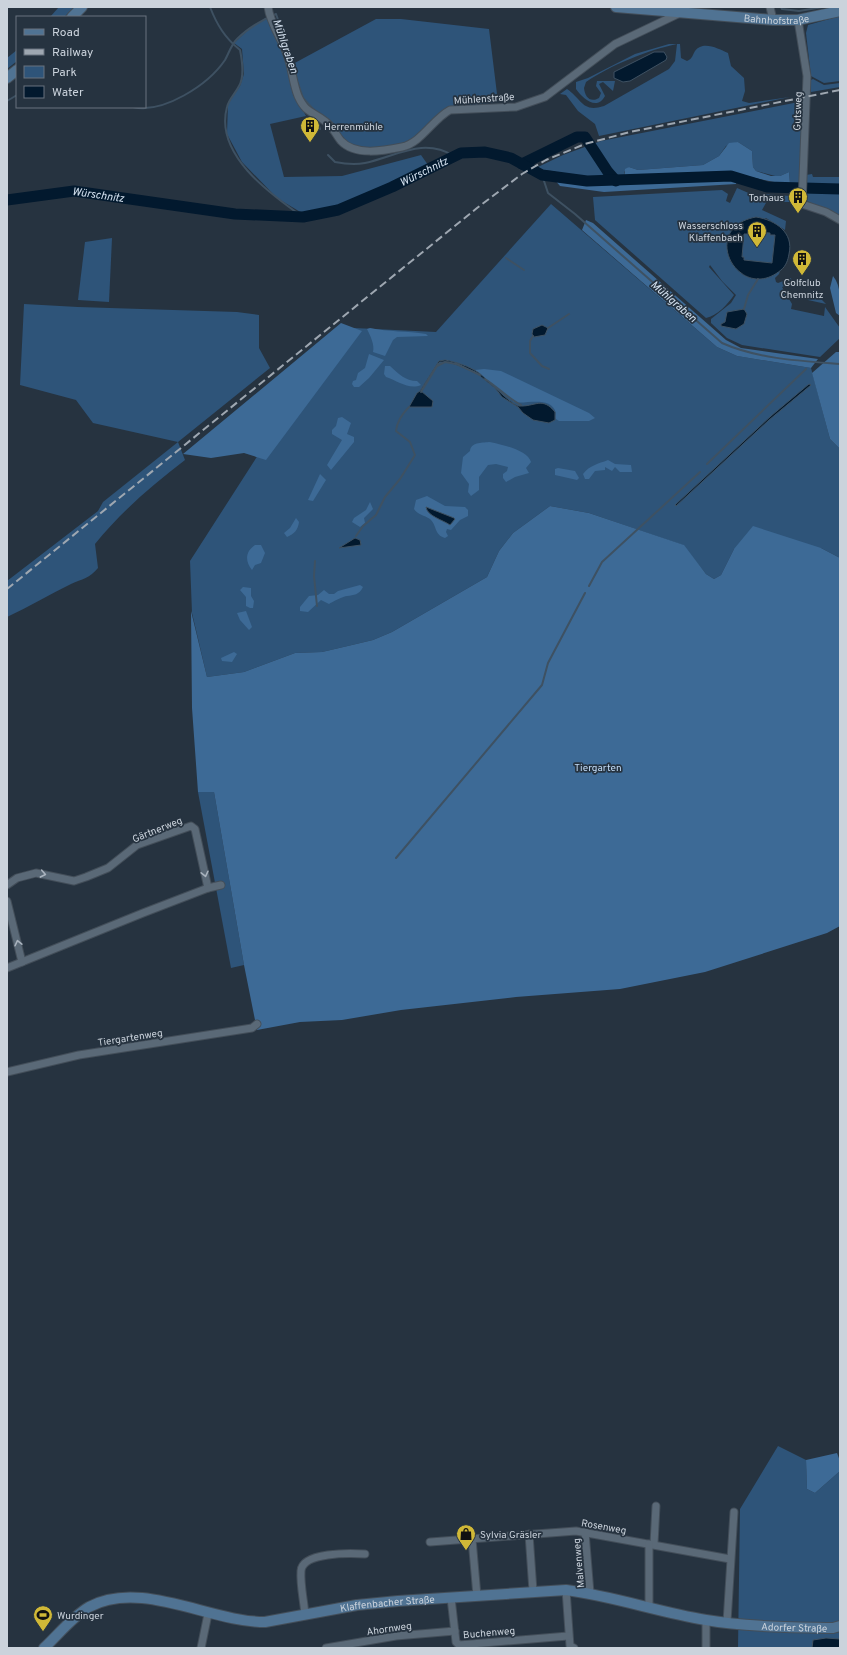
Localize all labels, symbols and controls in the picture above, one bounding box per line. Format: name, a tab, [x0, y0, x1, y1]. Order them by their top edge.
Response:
street label: Bahnhofstraße	[743, 13, 811, 28]
legend	[16, 16, 146, 108]
water label: Mühlgraben	[269, 17, 301, 75]
text: Road	[52, 25, 80, 41]
text: Railway	[52, 45, 93, 61]
text: Park	[52, 65, 77, 81]
text: Water	[52, 85, 84, 101]
street label: Mühlenstraße	[453, 91, 515, 108]
street label: Gutsweg	[791, 91, 806, 131]
building icon: Herrenmühle	[299, 115, 321, 143]
place label: Herrenmühle	[324, 121, 383, 134]
water label: Würschnitz	[398, 154, 451, 190]
water label: Würschnitz	[71, 185, 126, 206]
building icon: Torhaus	[787, 186, 809, 214]
place label: Torhaus	[748, 192, 784, 205]
place label: Wasserschloss Klaffenbach	[678, 220, 743, 245]
building icon: Wasserschloss Klaffenbach	[746, 220, 768, 248]
building icon: Golfclub Chemnitz	[791, 248, 813, 276]
place label: Golfclub Chemnitz	[780, 277, 824, 302]
water label: Mühlgraben	[647, 278, 699, 326]
park label: Tiergarten	[574, 762, 622, 775]
street label: Gärtnerweg	[131, 814, 185, 846]
one-way arrow	[40, 870, 46, 878]
one-way arrow	[200, 871, 208, 877]
one-way arrow	[15, 939, 23, 946]
street label: Tiergartenweg	[97, 1027, 164, 1050]
street label: Rosenweg	[580, 1517, 627, 1538]
shop icon: Sylvia Gräsler	[455, 1523, 477, 1551]
place label: Sylvia Gräsler	[480, 1529, 542, 1542]
street label: Malvenweg	[571, 1537, 588, 1588]
street label: Klaffenbacher Straße	[339, 1594, 435, 1616]
sports icon: Wurdinger	[32, 1604, 54, 1632]
place label: Wurdinger	[57, 1610, 104, 1623]
street label: Ahornweg	[366, 1620, 413, 1639]
street label: Adorfer Straße	[761, 1621, 827, 1636]
street label: Buchenweg	[463, 1625, 516, 1642]

